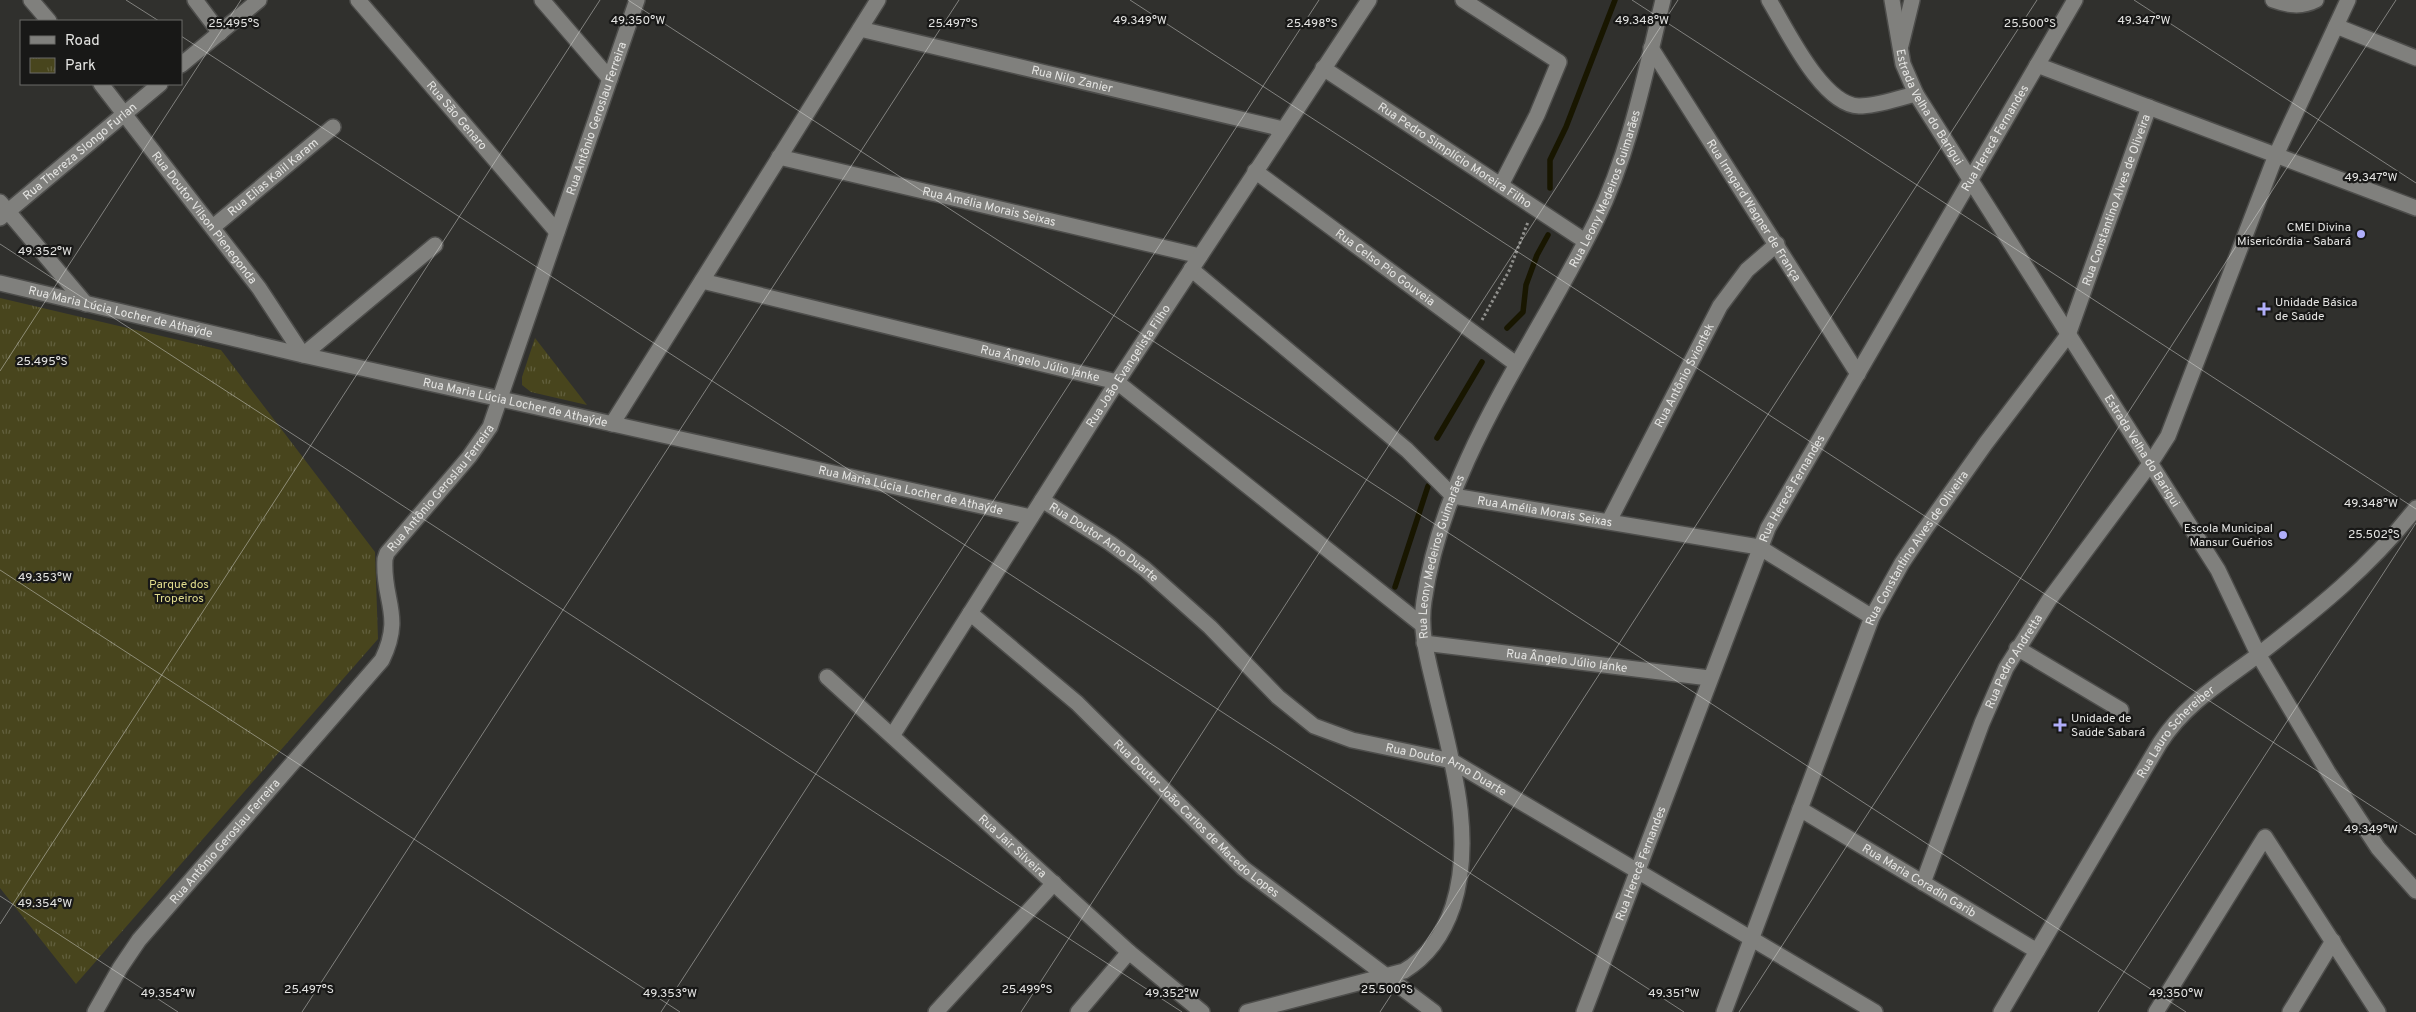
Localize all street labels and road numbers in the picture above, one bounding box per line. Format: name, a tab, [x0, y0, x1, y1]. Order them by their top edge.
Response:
street label: Rua Antônio Geroslau Ferreira	[563, 40, 631, 197]
street label: Estrada Velha do Barigui	[1892, 48, 1966, 168]
street label: Rua Nilo Zanier	[1029, 63, 1115, 98]
street label: Rua São Genaro	[422, 78, 490, 154]
street label: Rua Herecê Fernandes	[1958, 82, 2033, 195]
street label: Rua Pedro Simplício Moreira Filho	[1374, 99, 1535, 213]
street label: Rua Thereza Slongo Furlan	[20, 100, 141, 204]
street label: Rua Leony Medeiros Guimarães	[1566, 108, 1645, 271]
street label: Rua Constantino Alves de Oliveira	[2079, 112, 2155, 288]
street label: Rua Elias Kalil Karam	[225, 135, 322, 220]
street label: Rua Irmgard Wagner de França	[1702, 137, 1804, 285]
street label: Rua Doutor Vilson Pienegonda	[147, 149, 260, 288]
street label: Rua Amélia Morais Seixas	[921, 184, 1057, 231]
street label: Rua Celso Pio Gouveia	[1332, 226, 1438, 310]
street label: Rua Maria Lúcia Locher de Athaýde	[27, 283, 214, 342]
street label: Rua João Evangelista Filho	[1083, 302, 1175, 431]
street label: Rua Antônio Sviontek	[1652, 321, 1719, 431]
street label: Rua Ângelo Júlio Ianke	[979, 342, 1101, 386]
street label: Rua Maria Lúcia Locher de Athaýde	[421, 375, 609, 432]
street label: Estrada Velha do Barigui	[2100, 392, 2183, 510]
street label: Rua Antônio Geroslau Ferreira	[384, 421, 498, 556]
street label: Rua Herecê Fernandes	[1756, 432, 1829, 545]
street label: Rua Maria Lúcia Locher de Athaýde	[817, 463, 1004, 520]
street label: Rua Constantino Alves de Oliveira	[1863, 468, 1973, 628]
street label: Rua Leony Medeiros Guimarães	[1416, 473, 1469, 640]
street label: Rua Amélia Morais Seixas	[1476, 493, 1613, 531]
street label: Rua Doutor Arno Duarte	[1046, 499, 1162, 586]
street label: Rua Pedro Andretta	[1982, 612, 2047, 711]
street label: Rua Ângelo Júlio Ianke	[1505, 646, 1628, 677]
street label: Rua Lauro Schereiber	[2134, 682, 2219, 782]
street label: Rua Doutor João Carlos de Macedo Lopes	[1109, 736, 1282, 902]
street label: Rua Doutor Arno Duarte	[1384, 740, 1509, 801]
street label: Rua Antônio Geroslau Ferreira	[167, 776, 284, 908]
street label: Rua Herecê Fernandes	[1612, 804, 1670, 923]
street label: Rua Jair Silveira	[974, 812, 1049, 882]
street label: Rua Maria Coradin Garib	[1859, 841, 1979, 922]

